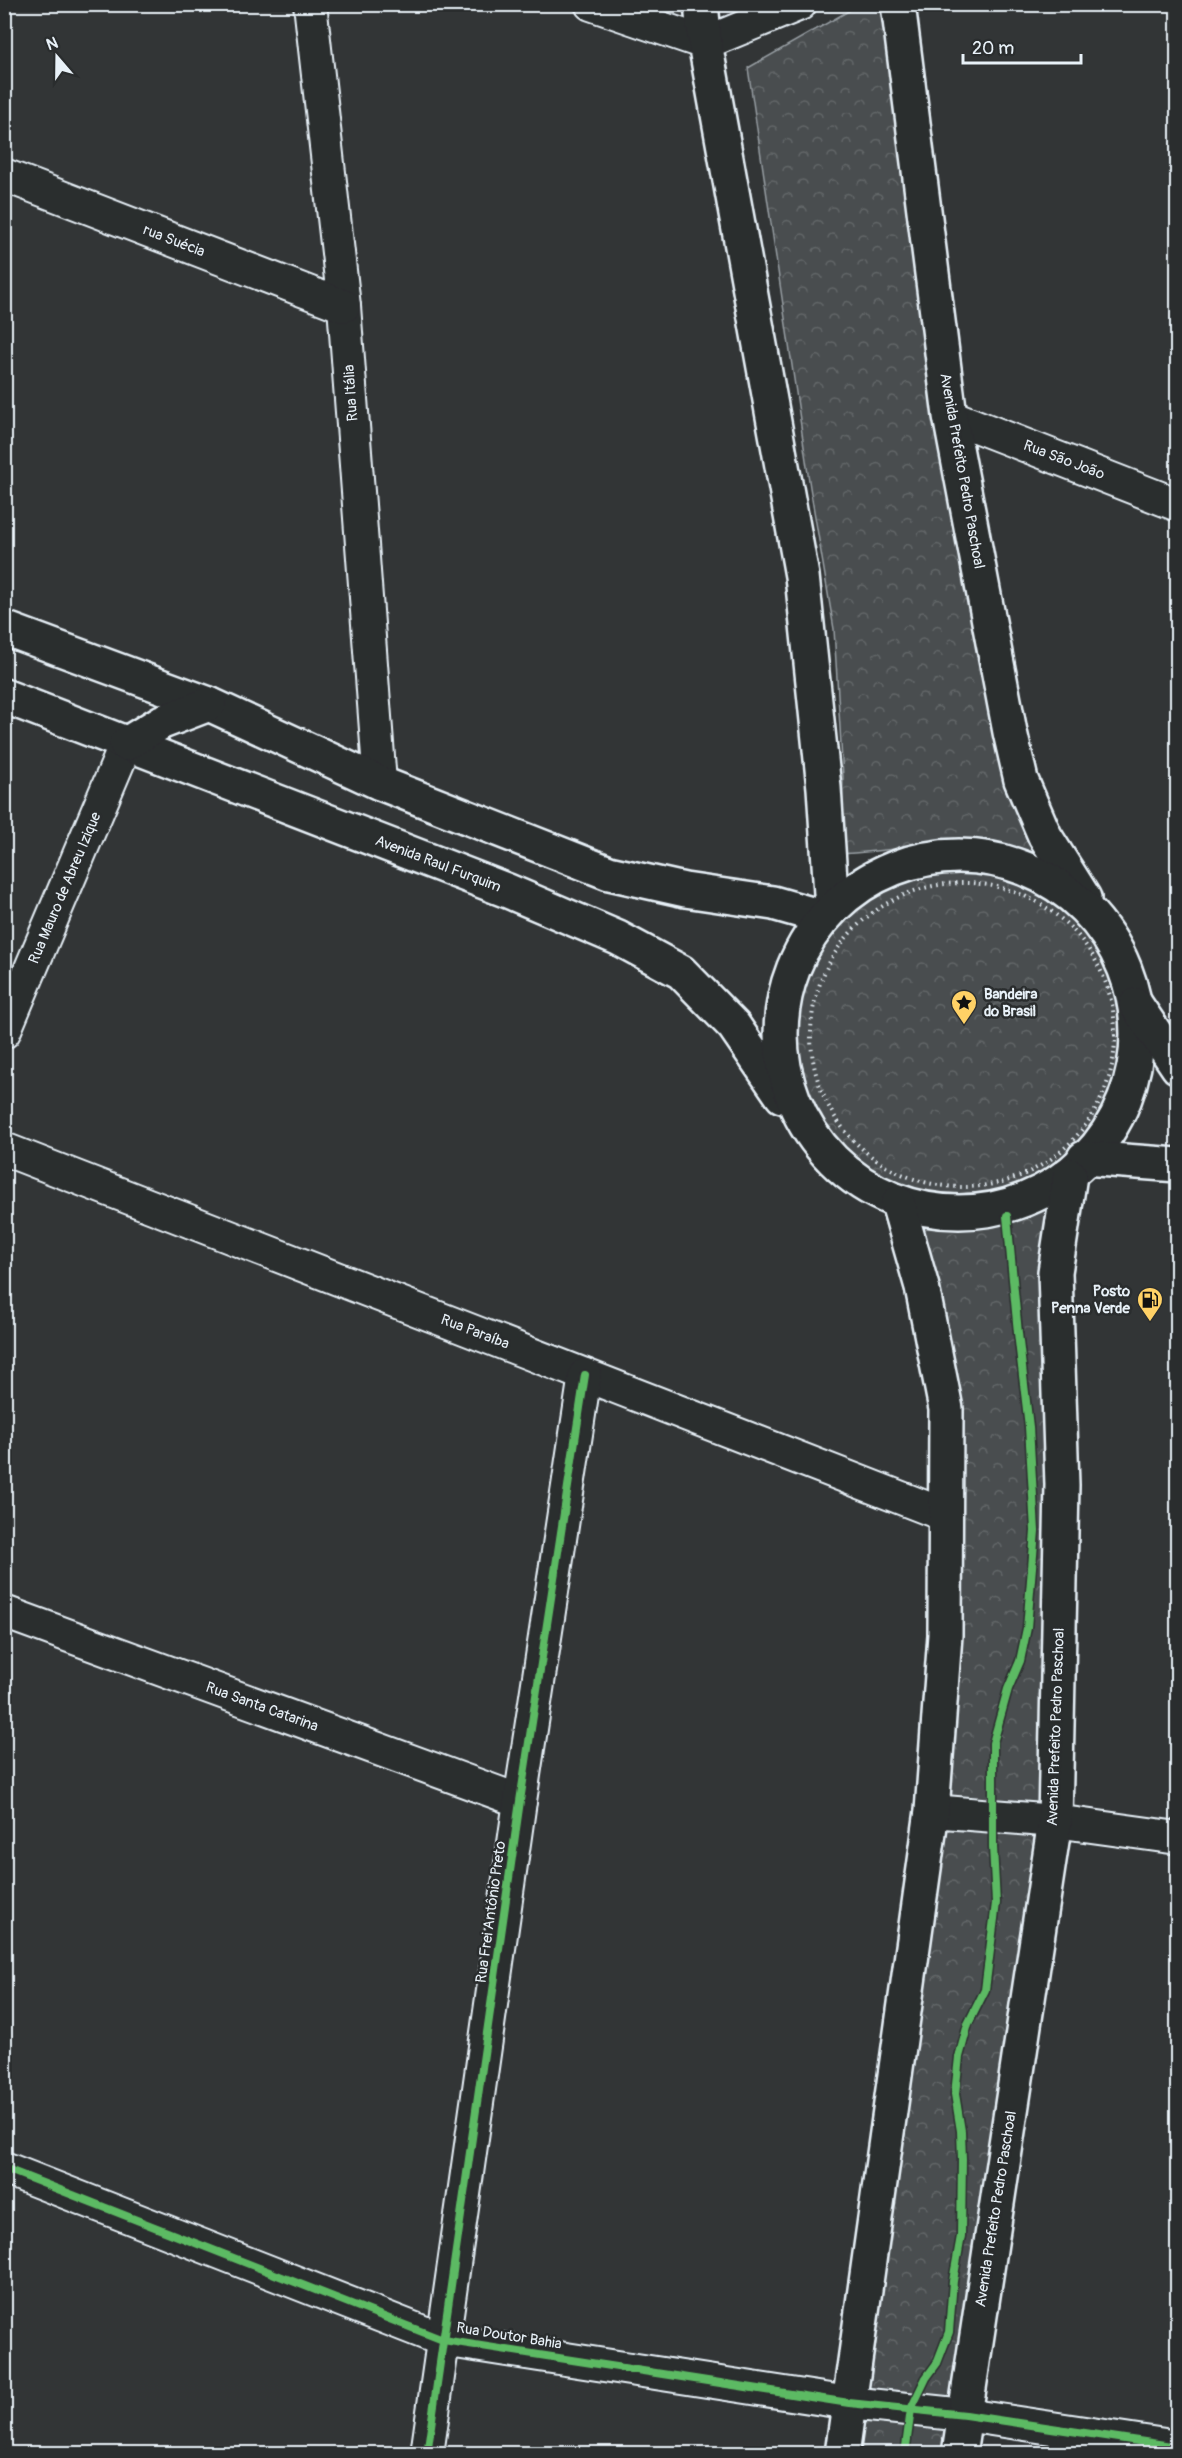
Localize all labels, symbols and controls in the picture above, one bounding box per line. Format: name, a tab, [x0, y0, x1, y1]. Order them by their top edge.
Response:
north arrow	[27, 27, 87, 87]
scale bar	[963, 27, 1082, 65]
text: N	[44, 33, 61, 55]
text: 20 m	[972, 37, 1014, 60]
street label: rua Suécia	[140, 221, 208, 261]
street label: Rua Itália	[340, 364, 362, 422]
street label: Avenida Prefeito Pedro Paschoal	[935, 372, 989, 570]
street label: Rua São João	[1021, 436, 1107, 484]
street label: Rua Mauro de Abreu Izique	[24, 809, 106, 967]
street label: Avenida Raul Furquim	[372, 831, 504, 897]
place label: Bandeira do Brasil	[984, 985, 1037, 1021]
place icon: Bandeira do Brasil	[949, 988, 979, 1026]
place label: Posto Penna Verde	[1051, 1282, 1131, 1318]
fuel station icon: Posto Penna Verde	[1135, 1285, 1165, 1323]
street label: Rua Paraíba	[438, 1310, 512, 1354]
street label: Avenida Prefeito Pedro Paschoal	[1043, 1627, 1069, 1827]
street label: Rua Santa Catarina	[203, 1678, 321, 1736]
street label: Rua Frei Antônio Preto	[472, 1840, 510, 1984]
street label: Avenida Prefeito Pedro Paschoal	[971, 2110, 1021, 2308]
street label: Rua Doutor Bahia	[455, 2318, 563, 2354]

